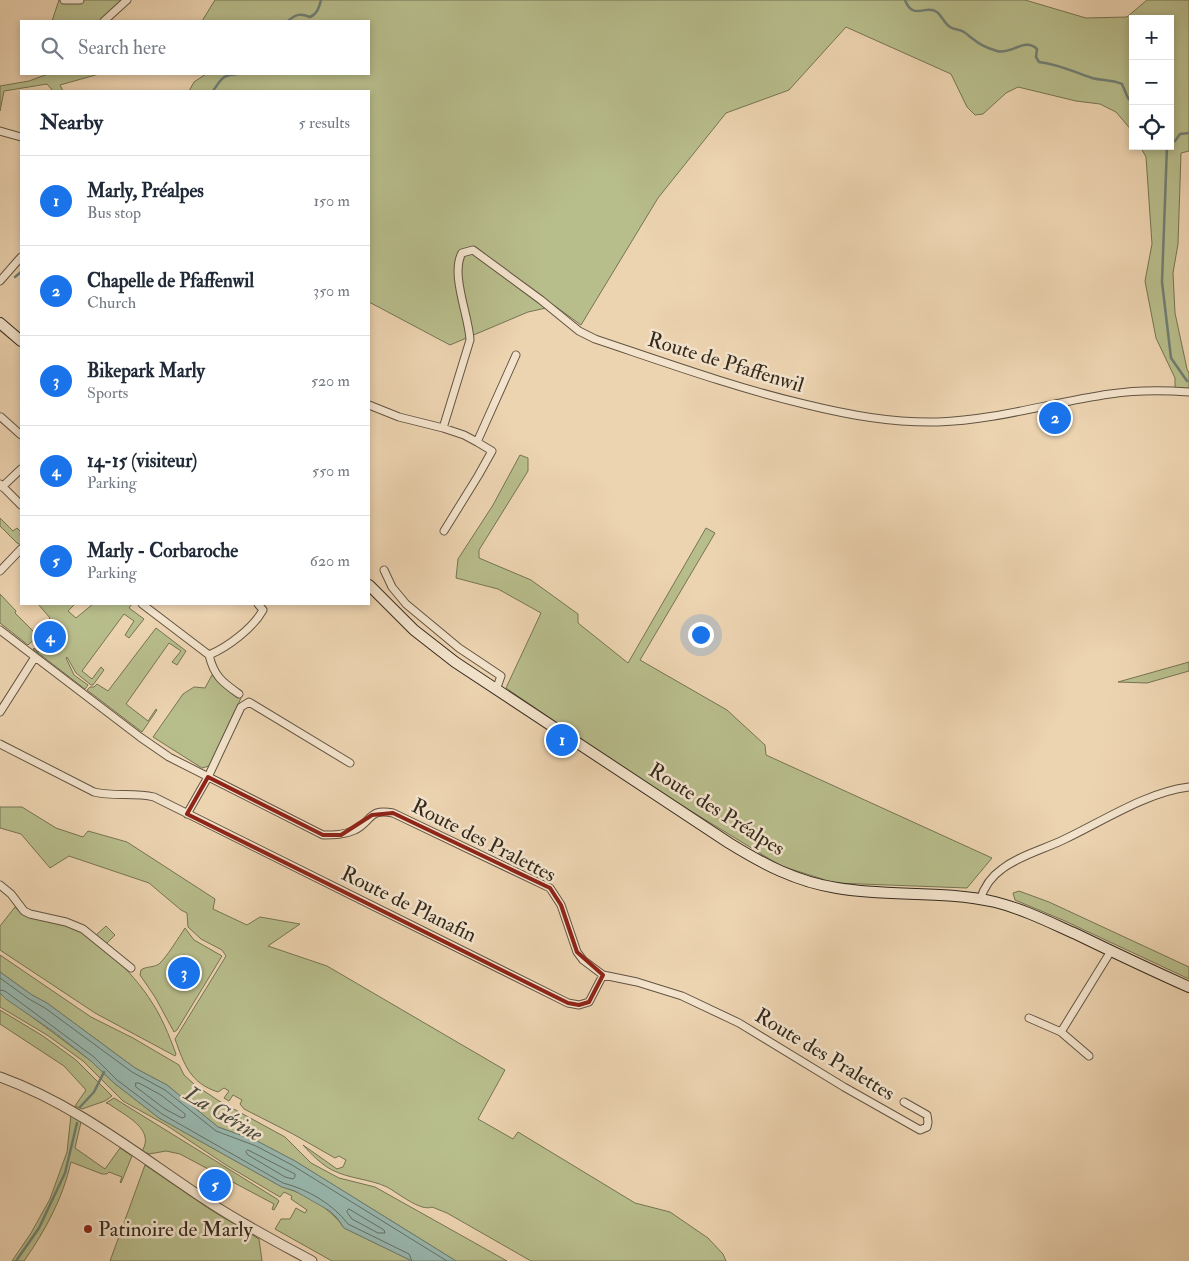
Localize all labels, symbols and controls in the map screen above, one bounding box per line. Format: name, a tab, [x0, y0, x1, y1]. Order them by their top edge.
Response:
map controls	[1129, 15, 1174, 150]
button: +	[1129, 15, 1174, 60]
search box	[20, 20, 370, 75]
icon: search	[38, 34, 66, 62]
text: Search here	[78, 36, 166, 60]
button: −	[1129, 60, 1174, 105]
button: locate	[1129, 105, 1174, 150]
text: Nearby	[40, 109, 103, 136]
text: 5 results	[299, 113, 350, 133]
text: Marly, Préalpes	[87, 179, 204, 203]
text: 1	[53, 191, 59, 211]
text: 150 m	[313, 191, 350, 211]
text: Bus stop	[87, 203, 141, 223]
text: Chapelle de Pfaffenwil	[87, 269, 254, 293]
text: 2	[52, 281, 60, 301]
text: 350 m	[313, 281, 350, 301]
text: Church	[87, 293, 136, 313]
street label: Route de Pfaffenwil	[644, 326, 808, 399]
text: Bikepark Marly	[87, 359, 205, 383]
text: 3	[53, 371, 59, 391]
text: 520 m	[311, 371, 350, 391]
text: Sports	[87, 383, 128, 403]
pin: 2	[1039, 399, 1071, 437]
text: 14-15 (visiteur)	[87, 449, 197, 473]
text: 4	[52, 461, 60, 481]
text: 550 m	[312, 461, 350, 481]
text: Parking	[87, 473, 137, 493]
text: Marly - Corbaroche	[87, 539, 238, 563]
text: 5	[52, 551, 60, 571]
text: 620 m	[310, 551, 350, 571]
text: Parking	[87, 563, 137, 583]
pin: 4	[34, 618, 66, 656]
your location	[688, 622, 714, 648]
pin: 1	[546, 721, 578, 759]
street label: Route des Préalpes	[644, 757, 790, 862]
street label: Route des Pralettes	[407, 792, 561, 888]
street label: Route de Planafin	[337, 860, 481, 949]
pin: 3	[168, 954, 200, 992]
street label: Route des Pralettes	[750, 1002, 900, 1107]
water label: La Gérine	[178, 1079, 268, 1148]
pin: 5	[199, 1166, 231, 1204]
place label: Patinoire de Marly	[98, 1216, 254, 1243]
marker: Patinoire de Marly	[82, 1223, 94, 1235]

